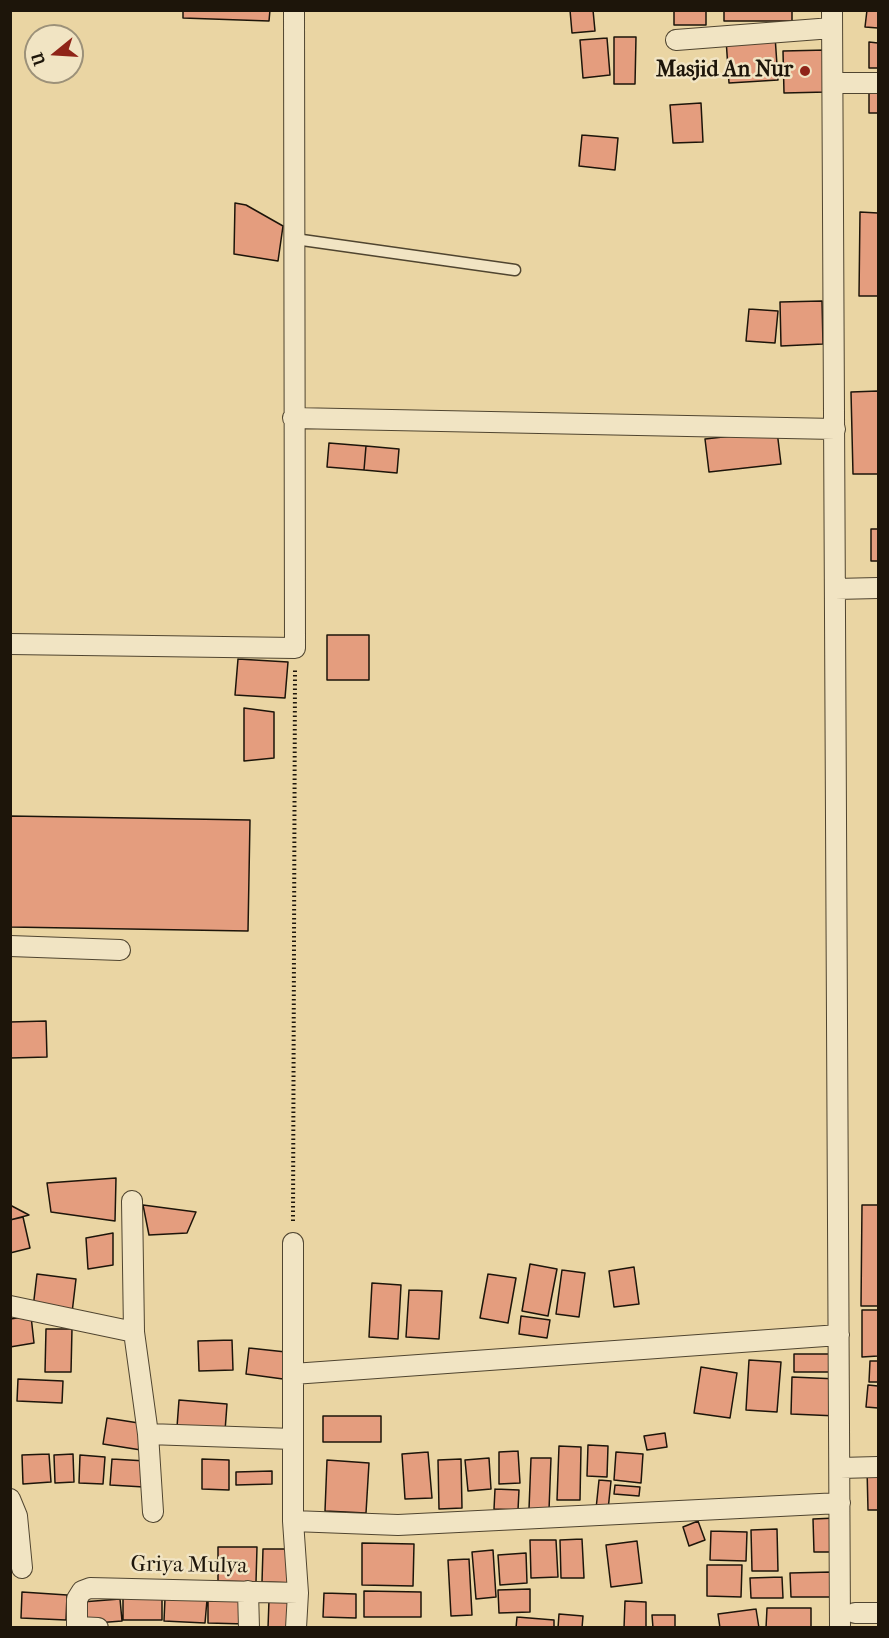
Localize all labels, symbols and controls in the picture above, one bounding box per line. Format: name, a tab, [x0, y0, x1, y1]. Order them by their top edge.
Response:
north arrow	[24, 24, 84, 84]
text: U	[27, 50, 49, 68]
place label: Masjid An Nur	[656, 58, 793, 84]
marker: Masjid An Nur	[798, 64, 812, 78]
street label: Griya Mulya	[130, 1552, 248, 1580]

